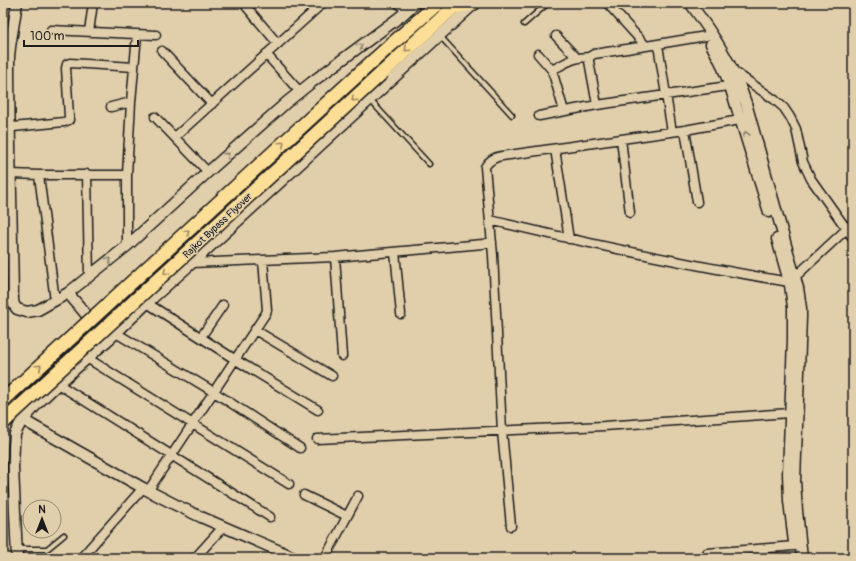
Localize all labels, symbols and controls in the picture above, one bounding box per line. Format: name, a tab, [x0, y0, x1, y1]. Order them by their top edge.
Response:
scale bar	[24, 22, 138, 48]
text: 100 m	[30, 29, 65, 44]
one-way arrow	[355, 44, 362, 51]
one-way arrow	[404, 45, 412, 52]
one-way arrow	[351, 94, 359, 101]
one-way arrow	[742, 131, 751, 138]
one-way arrow	[277, 141, 285, 149]
one-way arrow	[222, 153, 229, 160]
street label: Rajkot Bypass Flyover	[181, 190, 255, 261]
one-way arrow	[182, 230, 189, 237]
one-way arrow	[104, 258, 111, 265]
one-way arrow	[163, 268, 171, 275]
one-way arrow	[34, 364, 42, 372]
north arrow	[22, 499, 62, 539]
text: N	[38, 503, 46, 516]

